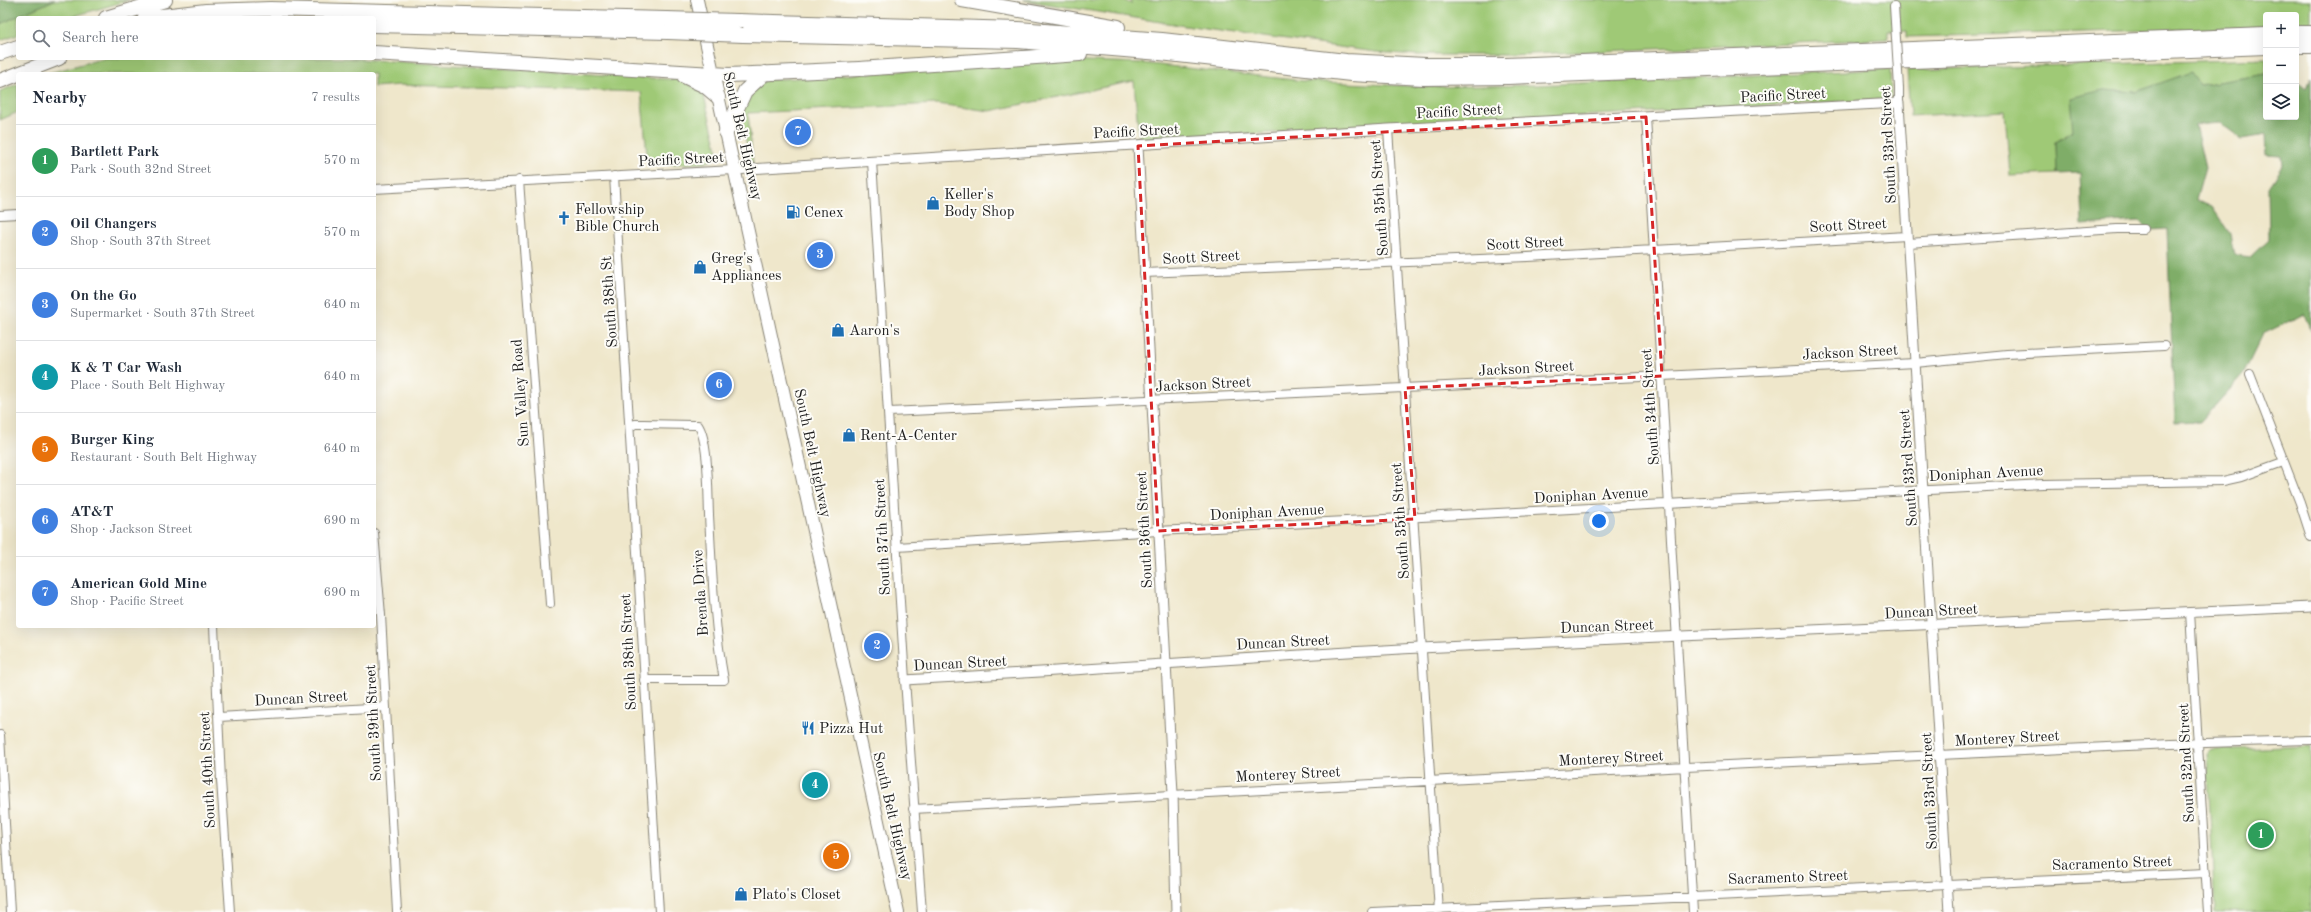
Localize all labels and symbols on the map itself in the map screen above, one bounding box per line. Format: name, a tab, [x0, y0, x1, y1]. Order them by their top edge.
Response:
street label: South Belt Highway	[719, 71, 764, 202]
street label: South 33rd Street	[1879, 86, 1900, 204]
street label: Pacific Street	[1740, 87, 1826, 106]
street label: Pacific Street	[1416, 103, 1502, 122]
pin: 7	[785, 117, 811, 147]
street label: Pacific Street	[1093, 123, 1179, 142]
street label: South 35th Street	[1369, 139, 1392, 257]
street label: Pacific Street	[638, 151, 724, 170]
place label: Keller's Body Shop	[944, 188, 1015, 220]
shop icon: Keller's Body Shop	[925, 195, 941, 211]
place label: Fellowship Bible Church	[575, 203, 659, 235]
fuel station icon: Cenex	[785, 204, 801, 220]
place label: Cenex	[804, 206, 844, 221]
church icon: Fellowship Bible Church	[556, 210, 572, 226]
street label: Scott Street	[1809, 217, 1887, 236]
street label: Scott Street	[1486, 235, 1564, 254]
pin: 3	[807, 240, 833, 270]
street label: Scott Street	[1162, 249, 1240, 268]
place label: Greg's Appliances	[711, 252, 782, 284]
street label: South 38th St	[600, 256, 621, 348]
shop icon: Greg's Appliances	[692, 259, 708, 275]
shop icon: Aaron's	[830, 322, 846, 338]
place label: Aaron's	[849, 324, 900, 339]
street label: Sun Valley Road	[510, 338, 533, 447]
street label: Jackson Street	[1802, 343, 1898, 363]
street label: South 34th Street	[1640, 348, 1663, 466]
street label: Jackson Street	[1478, 359, 1574, 379]
pin: 6	[706, 370, 732, 400]
street label: Jackson Street	[1155, 375, 1251, 395]
street label: South Belt Highway	[791, 387, 833, 519]
street label: South 33rd Street	[1898, 409, 1921, 527]
shop icon: Rent-A-Center	[841, 427, 857, 443]
place label: Rent-A-Center	[860, 429, 957, 444]
street label: South 35th Street	[1390, 462, 1413, 580]
street label: Doniphan Avenue	[1928, 464, 2044, 485]
street label: South 36th Street	[1135, 471, 1156, 589]
street label: South 37th Street	[873, 478, 894, 596]
street label: Doniphan Avenue	[1533, 486, 1649, 507]
street label: Doniphan Avenue	[1209, 503, 1325, 524]
your location	[1589, 511, 1609, 531]
street label: Brenda Drive	[691, 549, 712, 637]
street label: South 38th Street	[619, 593, 640, 711]
street label: Duncan Street	[1884, 603, 1978, 622]
street label: Duncan Street	[1560, 618, 1654, 637]
pin: 2	[864, 631, 890, 661]
street label: Duncan Street	[1236, 634, 1330, 653]
street label: Duncan Street	[913, 655, 1007, 674]
street label: South 39th Street	[364, 664, 385, 782]
street label: Duncan Street	[254, 690, 348, 709]
street label: South 32nd Street	[2177, 703, 2198, 823]
street label: South 40th Street	[198, 711, 219, 829]
restaurant icon: Pizza Hut	[800, 720, 816, 736]
place label: Pizza Hut	[819, 722, 883, 737]
street label: Monterey Street	[1954, 729, 2060, 750]
street label: South 33rd Street	[1920, 732, 1941, 850]
street label: Monterey Street	[1558, 749, 1664, 770]
street label: South Belt Highway	[869, 751, 914, 882]
street label: Monterey Street	[1235, 765, 1341, 786]
pin: 4	[802, 770, 828, 800]
pin: 1	[2248, 820, 2274, 850]
pin: 5	[823, 841, 849, 871]
street label: Sacramento Street	[2052, 855, 2172, 874]
street label: Sacramento Street	[1728, 869, 1848, 888]
shop icon: Plato's Closet	[733, 886, 749, 902]
place label: Plato's Closet	[752, 888, 841, 903]

